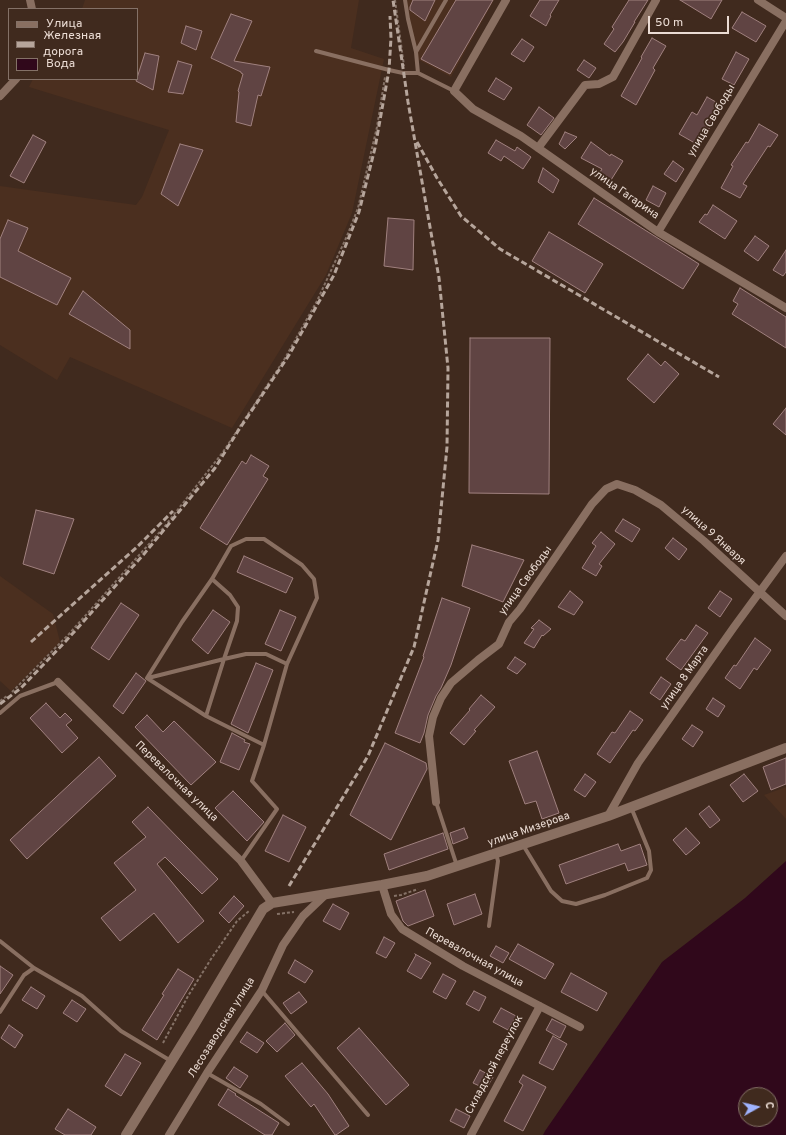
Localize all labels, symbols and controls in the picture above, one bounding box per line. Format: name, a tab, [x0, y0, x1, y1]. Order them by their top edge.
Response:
legend	[8, 8, 138, 80]
scale bar	[650, 8, 731, 34]
text: 50 m	[655, 15, 683, 31]
text: Улица	[46, 16, 82, 32]
text: Железная дорога	[43, 28, 101, 60]
text: Вода	[46, 56, 75, 72]
street label: улица Свободы	[685, 82, 739, 160]
street label: улица Гагарина	[587, 165, 661, 223]
street label: улица 9 Января	[678, 504, 748, 568]
street label: улица Свободы	[497, 544, 555, 618]
street label: улица 8 Марта	[658, 643, 712, 713]
street label: Перевалочная улица	[132, 739, 220, 825]
street label: улица Мизерова	[486, 810, 572, 850]
street label: Перевалочная улица	[423, 926, 525, 990]
street label: Лесозаводская улица	[186, 975, 258, 1081]
street label: Складской переулок	[463, 1013, 527, 1117]
north arrow	[738, 1087, 778, 1127]
text: С	[761, 1101, 776, 1110]

